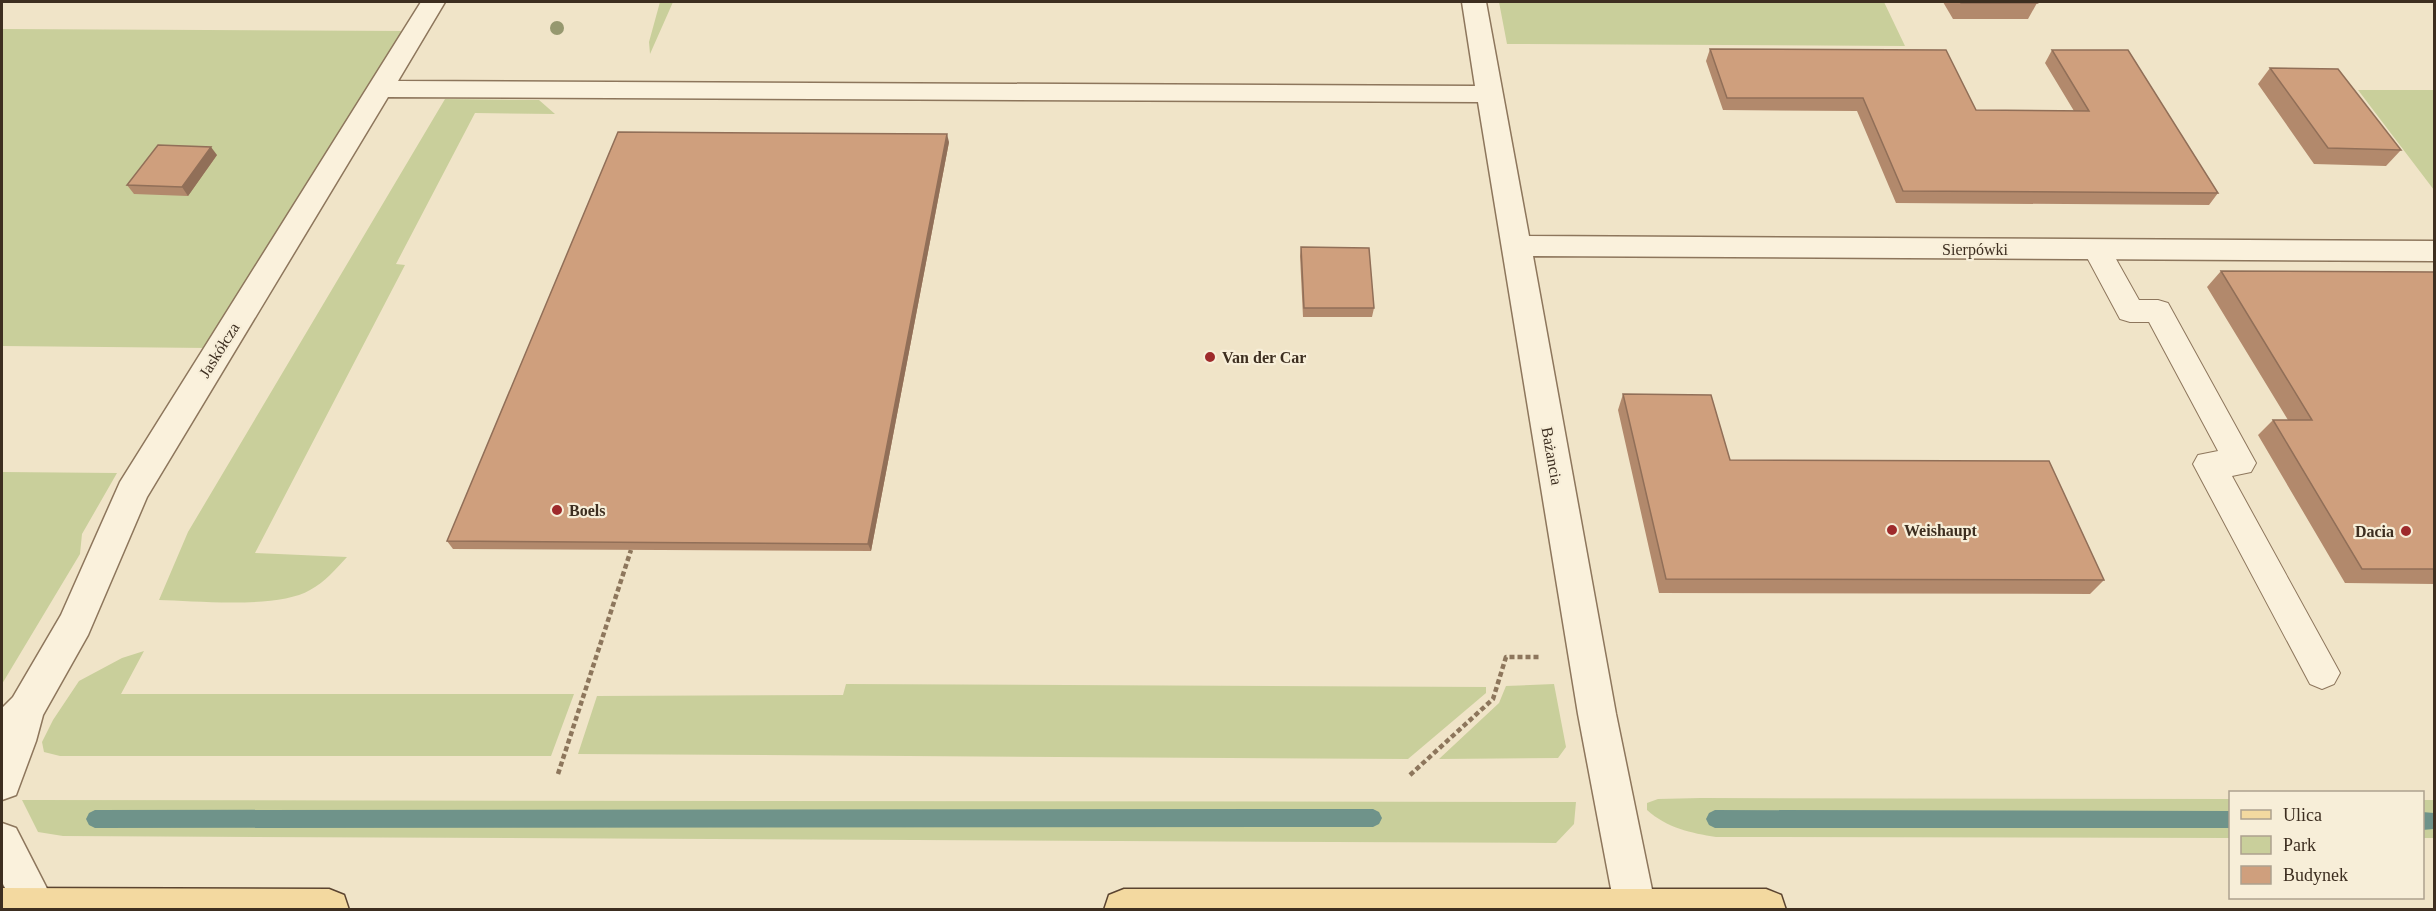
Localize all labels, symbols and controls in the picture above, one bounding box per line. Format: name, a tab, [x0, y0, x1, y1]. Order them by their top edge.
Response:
street label: Sierpówki	[1942, 241, 2008, 259]
street label: Jaskółcza	[196, 319, 242, 381]
place label: Van der Car	[1222, 349, 1306, 366]
marker: Van der Car	[1203, 350, 1217, 364]
street label: Bażancia	[1539, 426, 1565, 486]
place label: Boels	[569, 502, 605, 519]
marker: Boels	[550, 503, 564, 517]
place label: Weishaupt	[1904, 522, 1978, 540]
marker: Weishaupt	[1885, 523, 1899, 537]
place label: Dacia	[2355, 523, 2394, 540]
marker: Dacia	[2399, 524, 2413, 538]
legend	[2229, 791, 2424, 899]
text: Ulica	[2283, 805, 2322, 825]
text: Park	[2283, 835, 2316, 855]
text: Budynek	[2283, 865, 2348, 885]

